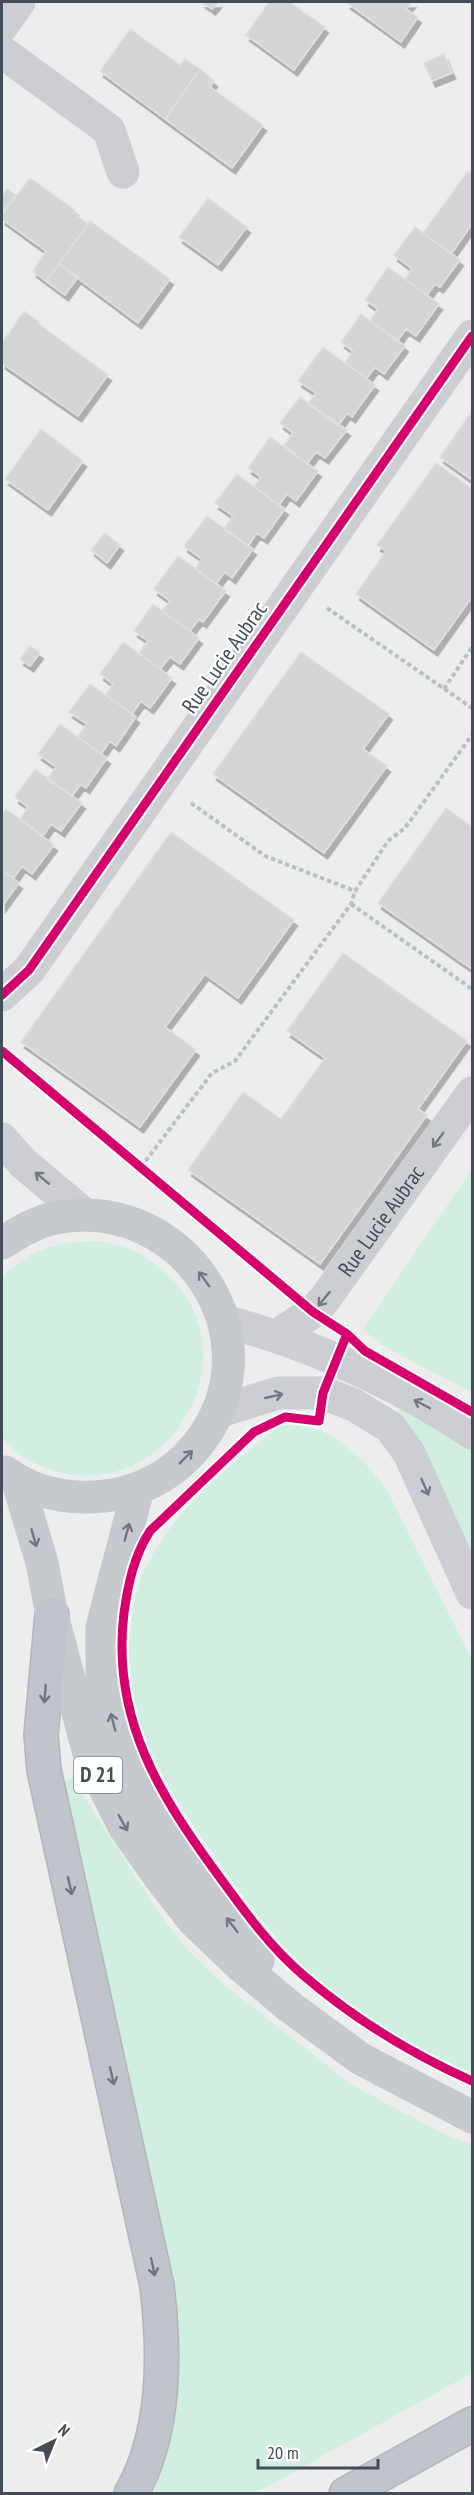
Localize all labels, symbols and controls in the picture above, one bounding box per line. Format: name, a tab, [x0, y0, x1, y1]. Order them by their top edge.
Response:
street label: Rue Lucie Aubrac	[175, 596, 273, 718]
one-way arrow	[432, 1132, 444, 1148]
street label: Rue Lucie Aubrac	[331, 1159, 430, 1282]
one-way arrow	[34, 1172, 50, 1185]
one-way arrow	[197, 1271, 210, 1287]
one-way arrow	[318, 1290, 331, 1306]
one-way arrow	[264, 1389, 283, 1401]
one-way arrow	[413, 1398, 431, 1409]
one-way arrow	[179, 1449, 194, 1464]
one-way arrow	[420, 1478, 431, 1496]
one-way arrow	[122, 1523, 133, 1542]
one-way arrow	[29, 1528, 40, 1547]
one-way arrow	[39, 1684, 50, 1704]
one-way arrow	[107, 1713, 119, 1732]
road number: D 21	[74, 1757, 122, 1793]
one-way arrow	[117, 1814, 129, 1831]
one-way arrow	[64, 1876, 76, 1895]
one-way arrow	[225, 1918, 238, 1934]
one-way arrow	[107, 2066, 118, 2086]
one-way arrow	[147, 2257, 159, 2276]
north arrow	[24, 2411, 84, 2471]
text: N	[54, 2420, 74, 2440]
scale bar	[258, 2432, 378, 2470]
text: 20 m	[267, 2441, 299, 2464]

